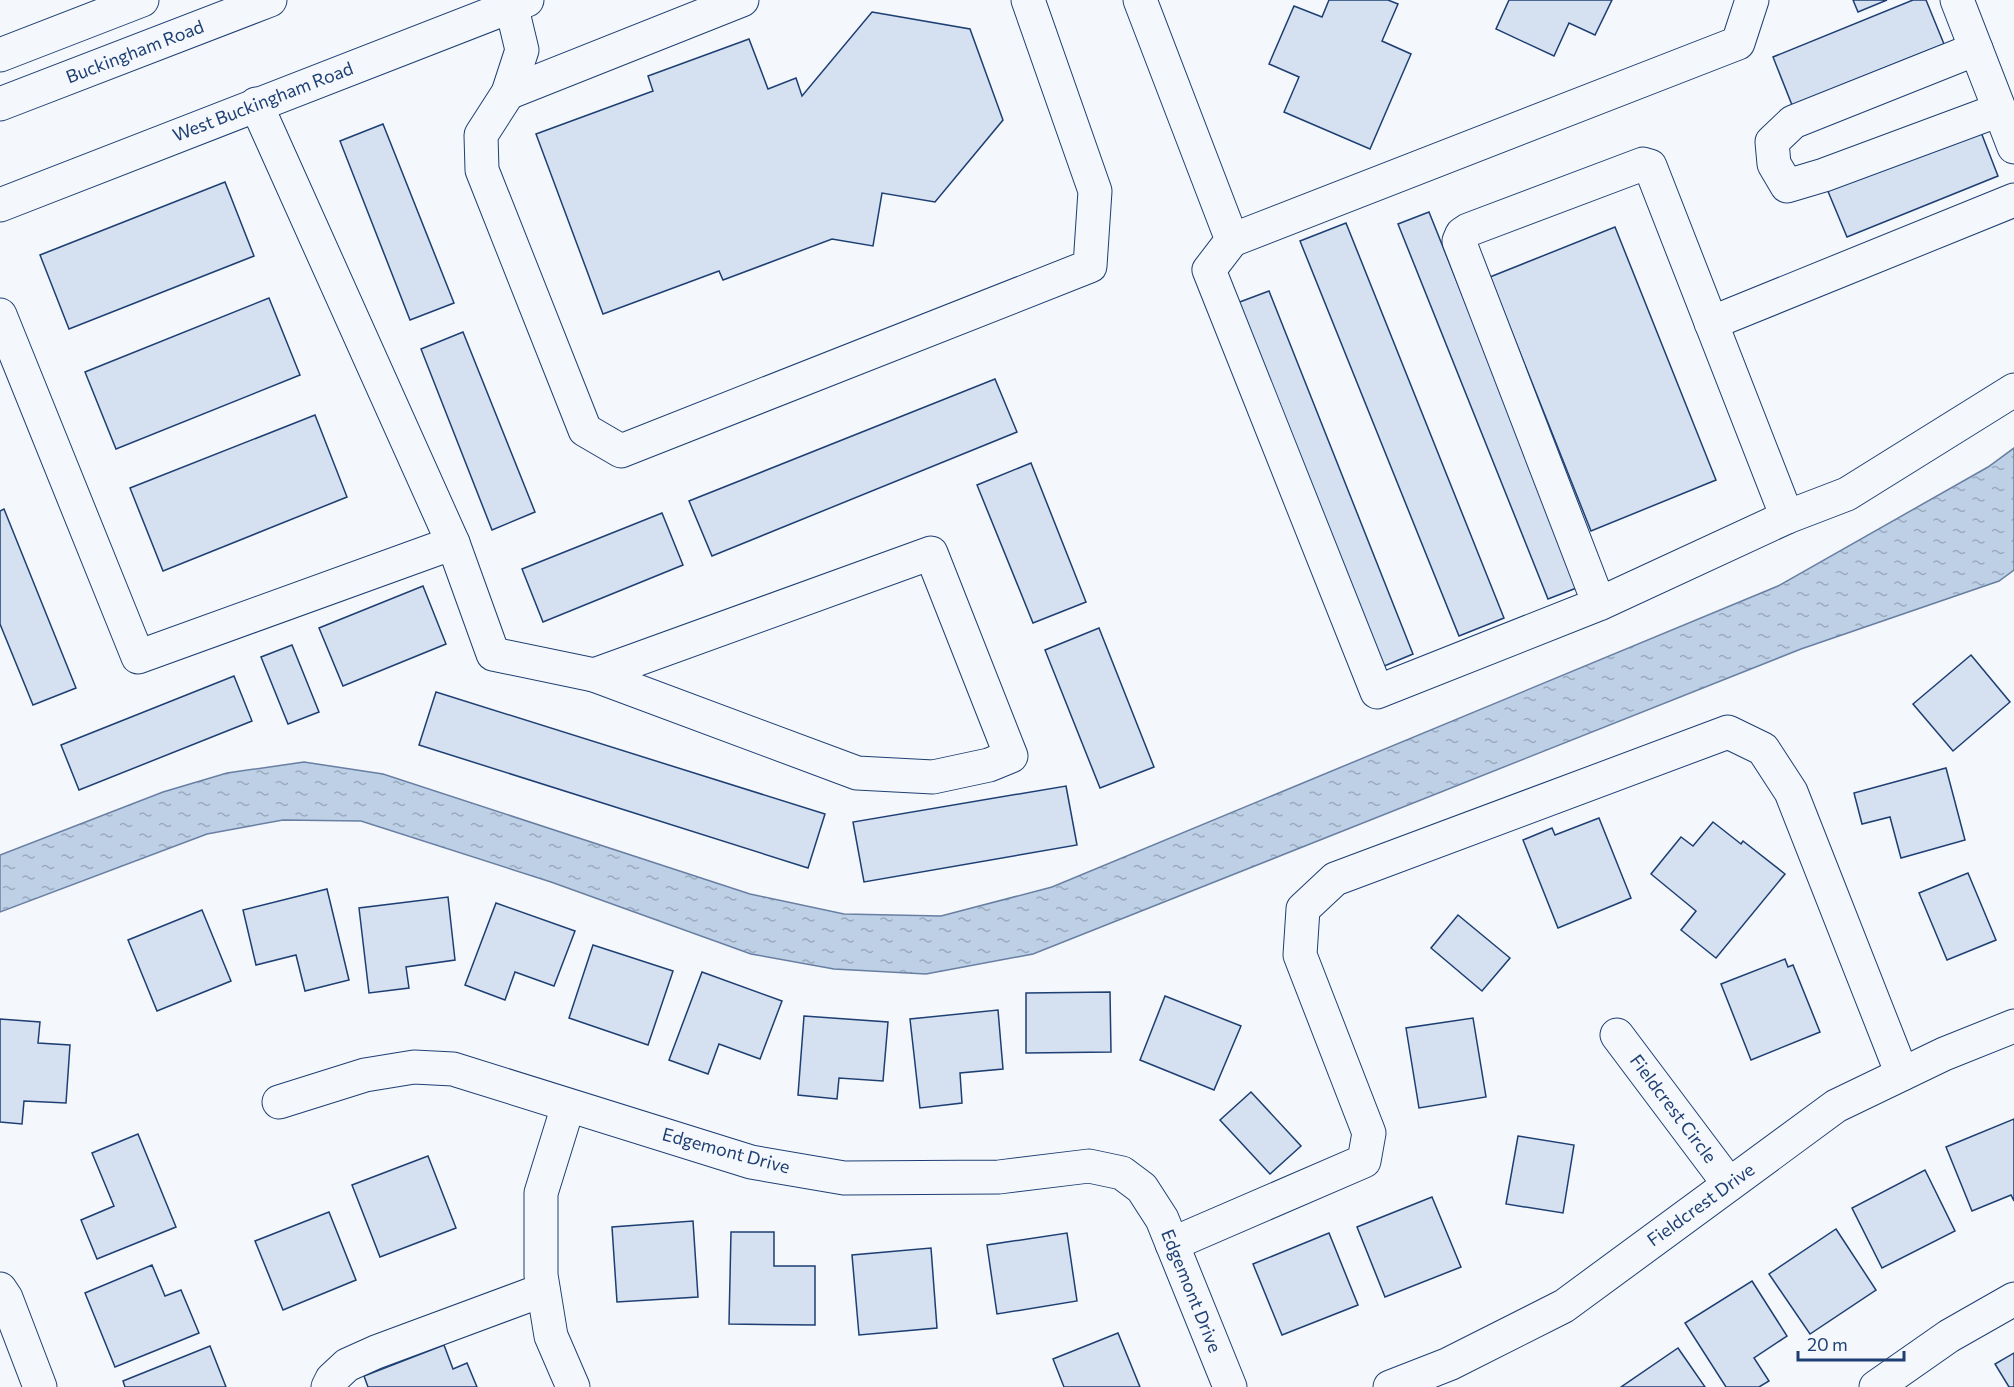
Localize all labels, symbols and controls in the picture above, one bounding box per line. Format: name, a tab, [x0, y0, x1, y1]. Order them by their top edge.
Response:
street label: Buckingham Road	[63, 15, 207, 87]
street label: West Buckingham Road	[169, 56, 356, 146]
street label: Fieldcrest Circle	[1626, 1050, 1722, 1167]
street label: Edgemont Drive	[660, 1122, 792, 1178]
street label: Fieldcrest Drive	[1643, 1158, 1758, 1250]
street label: Edgemont Drive	[1157, 1226, 1227, 1356]
scale bar	[1798, 1324, 1904, 1362]
text: 20 m	[1807, 1333, 1848, 1355]

